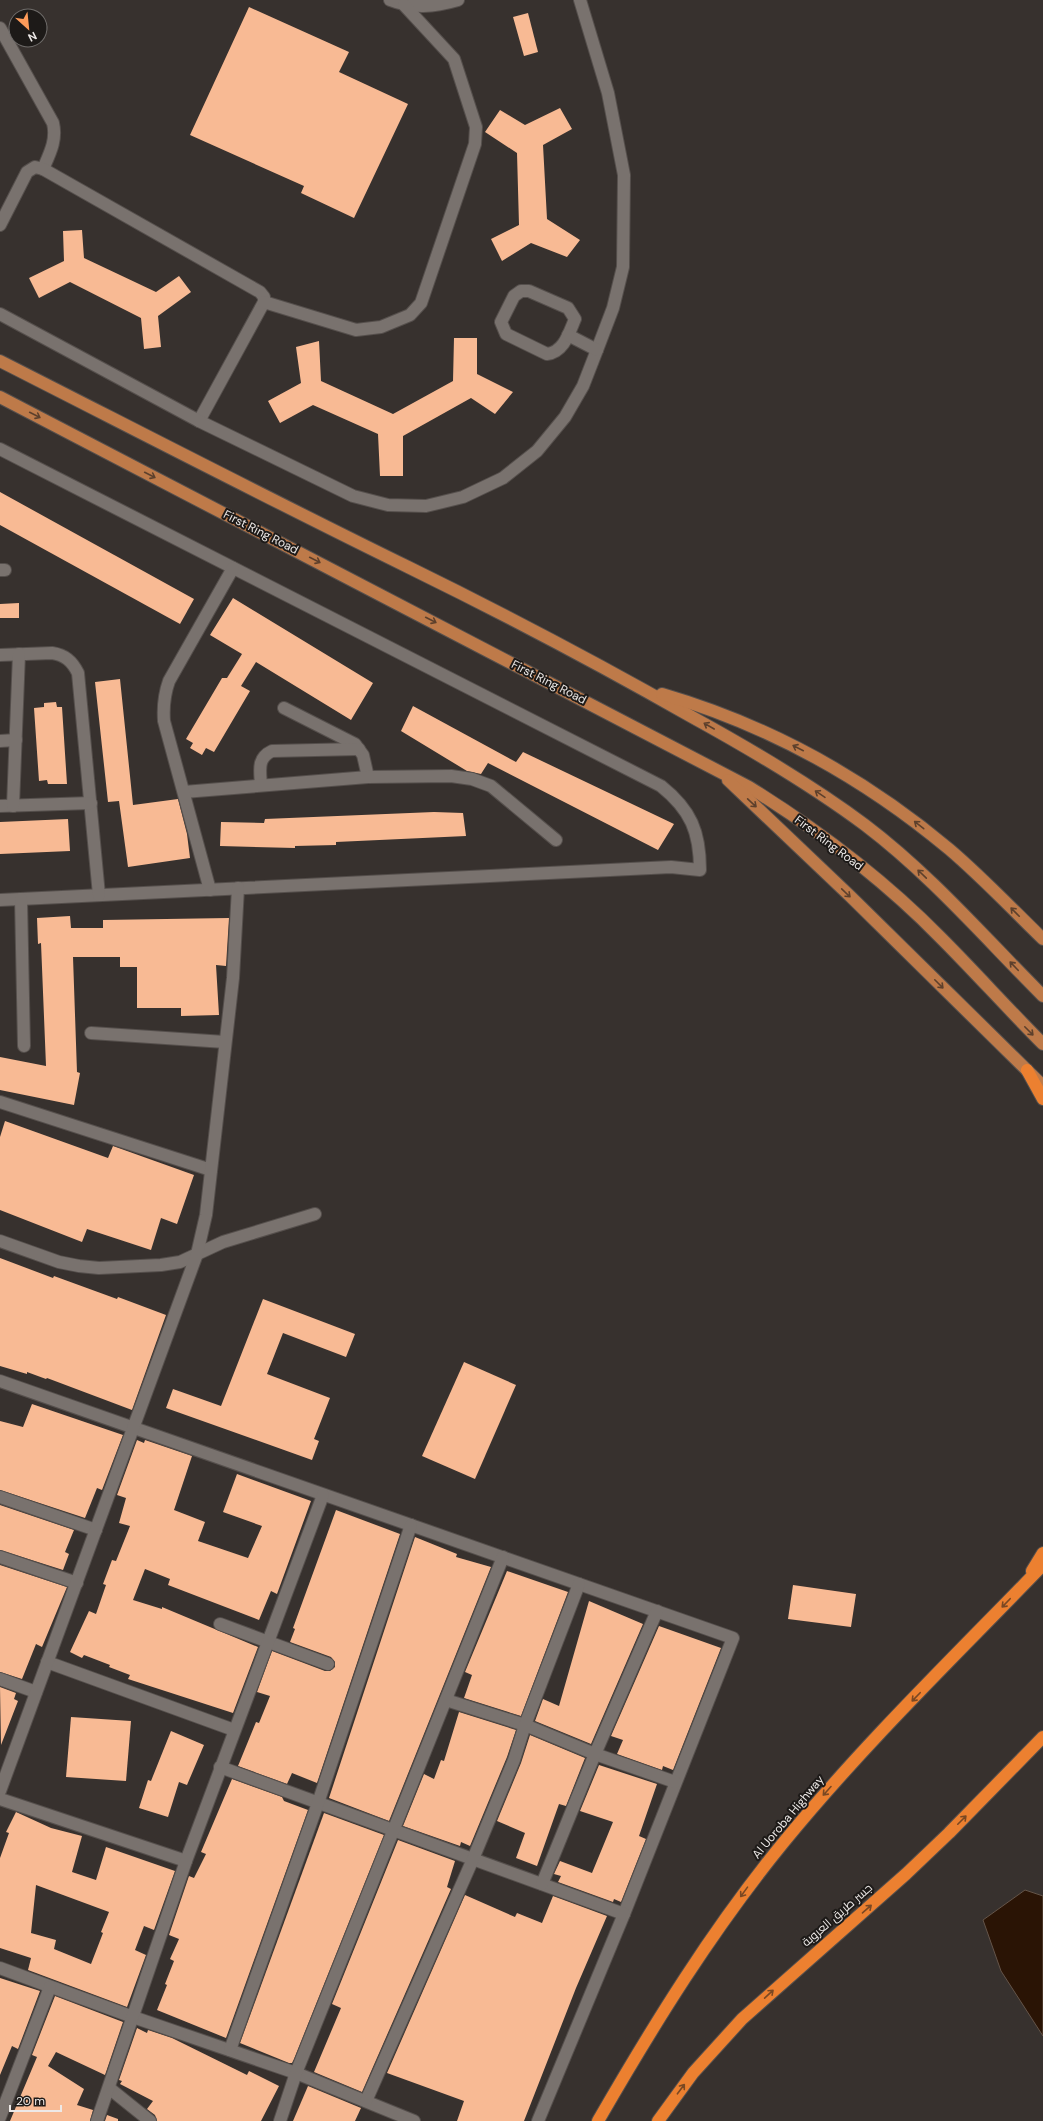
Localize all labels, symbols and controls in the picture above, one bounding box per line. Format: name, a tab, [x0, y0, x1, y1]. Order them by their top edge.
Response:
north arrow	[8, 8, 48, 48]
text: N	[26, 29, 39, 45]
one-way arrow	[28, 412, 40, 419]
one-way arrow	[144, 472, 156, 479]
street label: First Ring Road	[221, 506, 301, 558]
one-way arrow	[309, 557, 321, 565]
one-way arrow	[424, 617, 436, 624]
street label: First Ring Road	[509, 656, 589, 708]
one-way arrow	[703, 722, 715, 730]
one-way arrow	[792, 744, 804, 751]
one-way arrow	[815, 790, 826, 798]
one-way arrow	[747, 798, 757, 808]
street label: First Ring Road	[791, 812, 867, 874]
one-way arrow	[913, 820, 924, 829]
one-way arrow	[917, 869, 927, 878]
one-way arrow	[841, 888, 851, 898]
one-way arrow	[1010, 907, 1020, 917]
one-way arrow	[1009, 961, 1018, 971]
one-way arrow	[934, 979, 944, 989]
one-way arrow	[1024, 1026, 1034, 1036]
one-way arrow	[1002, 1598, 1011, 1608]
one-way arrow	[911, 1692, 921, 1702]
street label: Al Uoroba Highway	[748, 1772, 828, 1862]
one-way arrow	[822, 1786, 831, 1796]
one-way arrow	[957, 1815, 967, 1825]
street label: جسر طريق العروبة	[798, 1880, 876, 1950]
one-way arrow	[740, 1886, 748, 1897]
one-way arrow	[862, 1904, 872, 1914]
one-way arrow	[764, 1989, 774, 1999]
one-way arrow	[676, 2084, 685, 2095]
scale bar	[10, 2087, 61, 2113]
text: 20 m	[16, 2093, 45, 2109]

